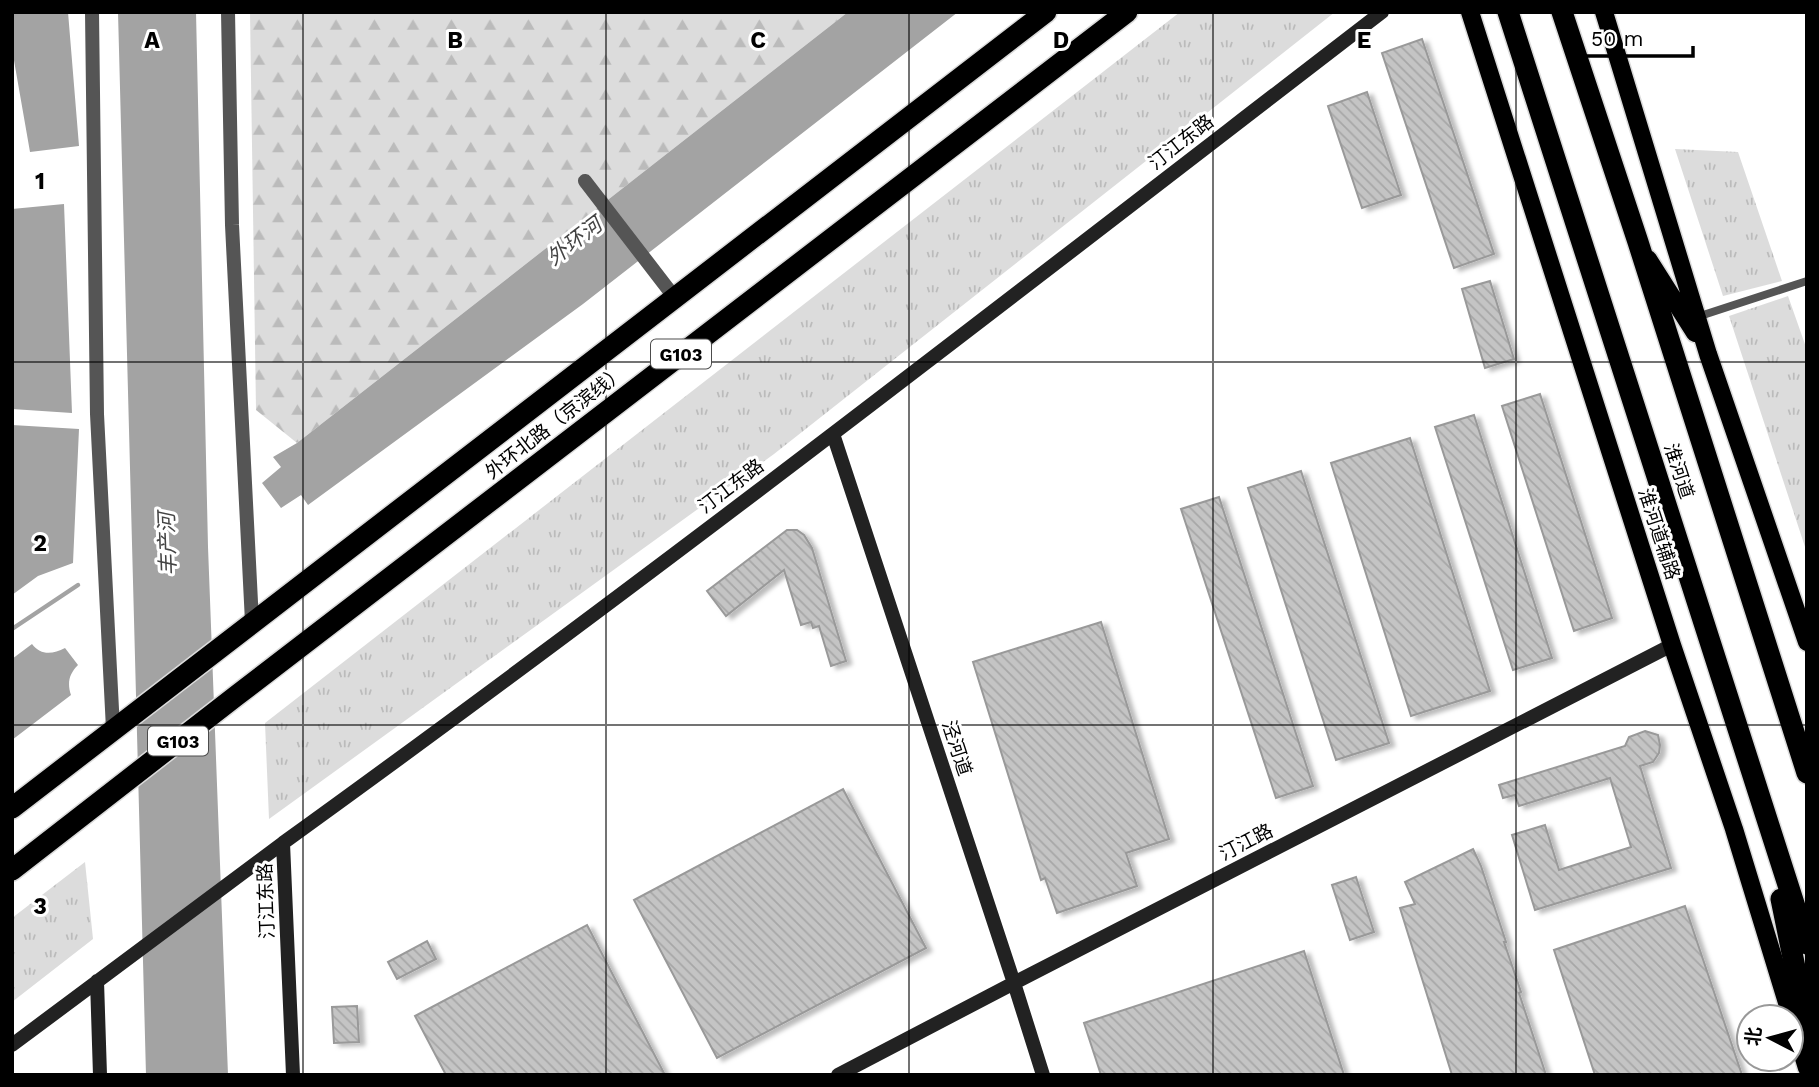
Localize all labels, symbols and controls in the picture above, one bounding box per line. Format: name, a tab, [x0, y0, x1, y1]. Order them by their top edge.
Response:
scale bar	[1581, 14, 1693, 58]
text: 50 m	[1591, 26, 1643, 51]
text: A	[144, 27, 160, 54]
text: B	[447, 27, 463, 54]
text: C	[750, 27, 766, 54]
text: D	[1053, 27, 1069, 54]
text: E	[1357, 27, 1371, 54]
street label: 汀江东路	[1144, 110, 1218, 174]
text: 1	[35, 168, 45, 195]
water label: 外环河	[541, 209, 610, 270]
road number: G103	[651, 340, 711, 368]
street label: 外环北路（京滨线）	[481, 360, 629, 484]
street label: 淮河道	[1659, 440, 1699, 502]
street label: 汀江东路	[694, 454, 768, 518]
street label: 淮河道辅路	[1633, 485, 1685, 583]
water label: 丰产河	[153, 508, 181, 576]
text: 2	[33, 530, 47, 557]
street label: 泾河道	[937, 717, 977, 779]
road number: G103	[148, 726, 208, 756]
street label: 汀江路	[1215, 819, 1277, 865]
street label: 汀江东路	[253, 863, 279, 939]
text: 3	[33, 893, 47, 920]
north arrow	[1735, 1003, 1805, 1073]
text: 北	[1741, 1026, 1766, 1047]

